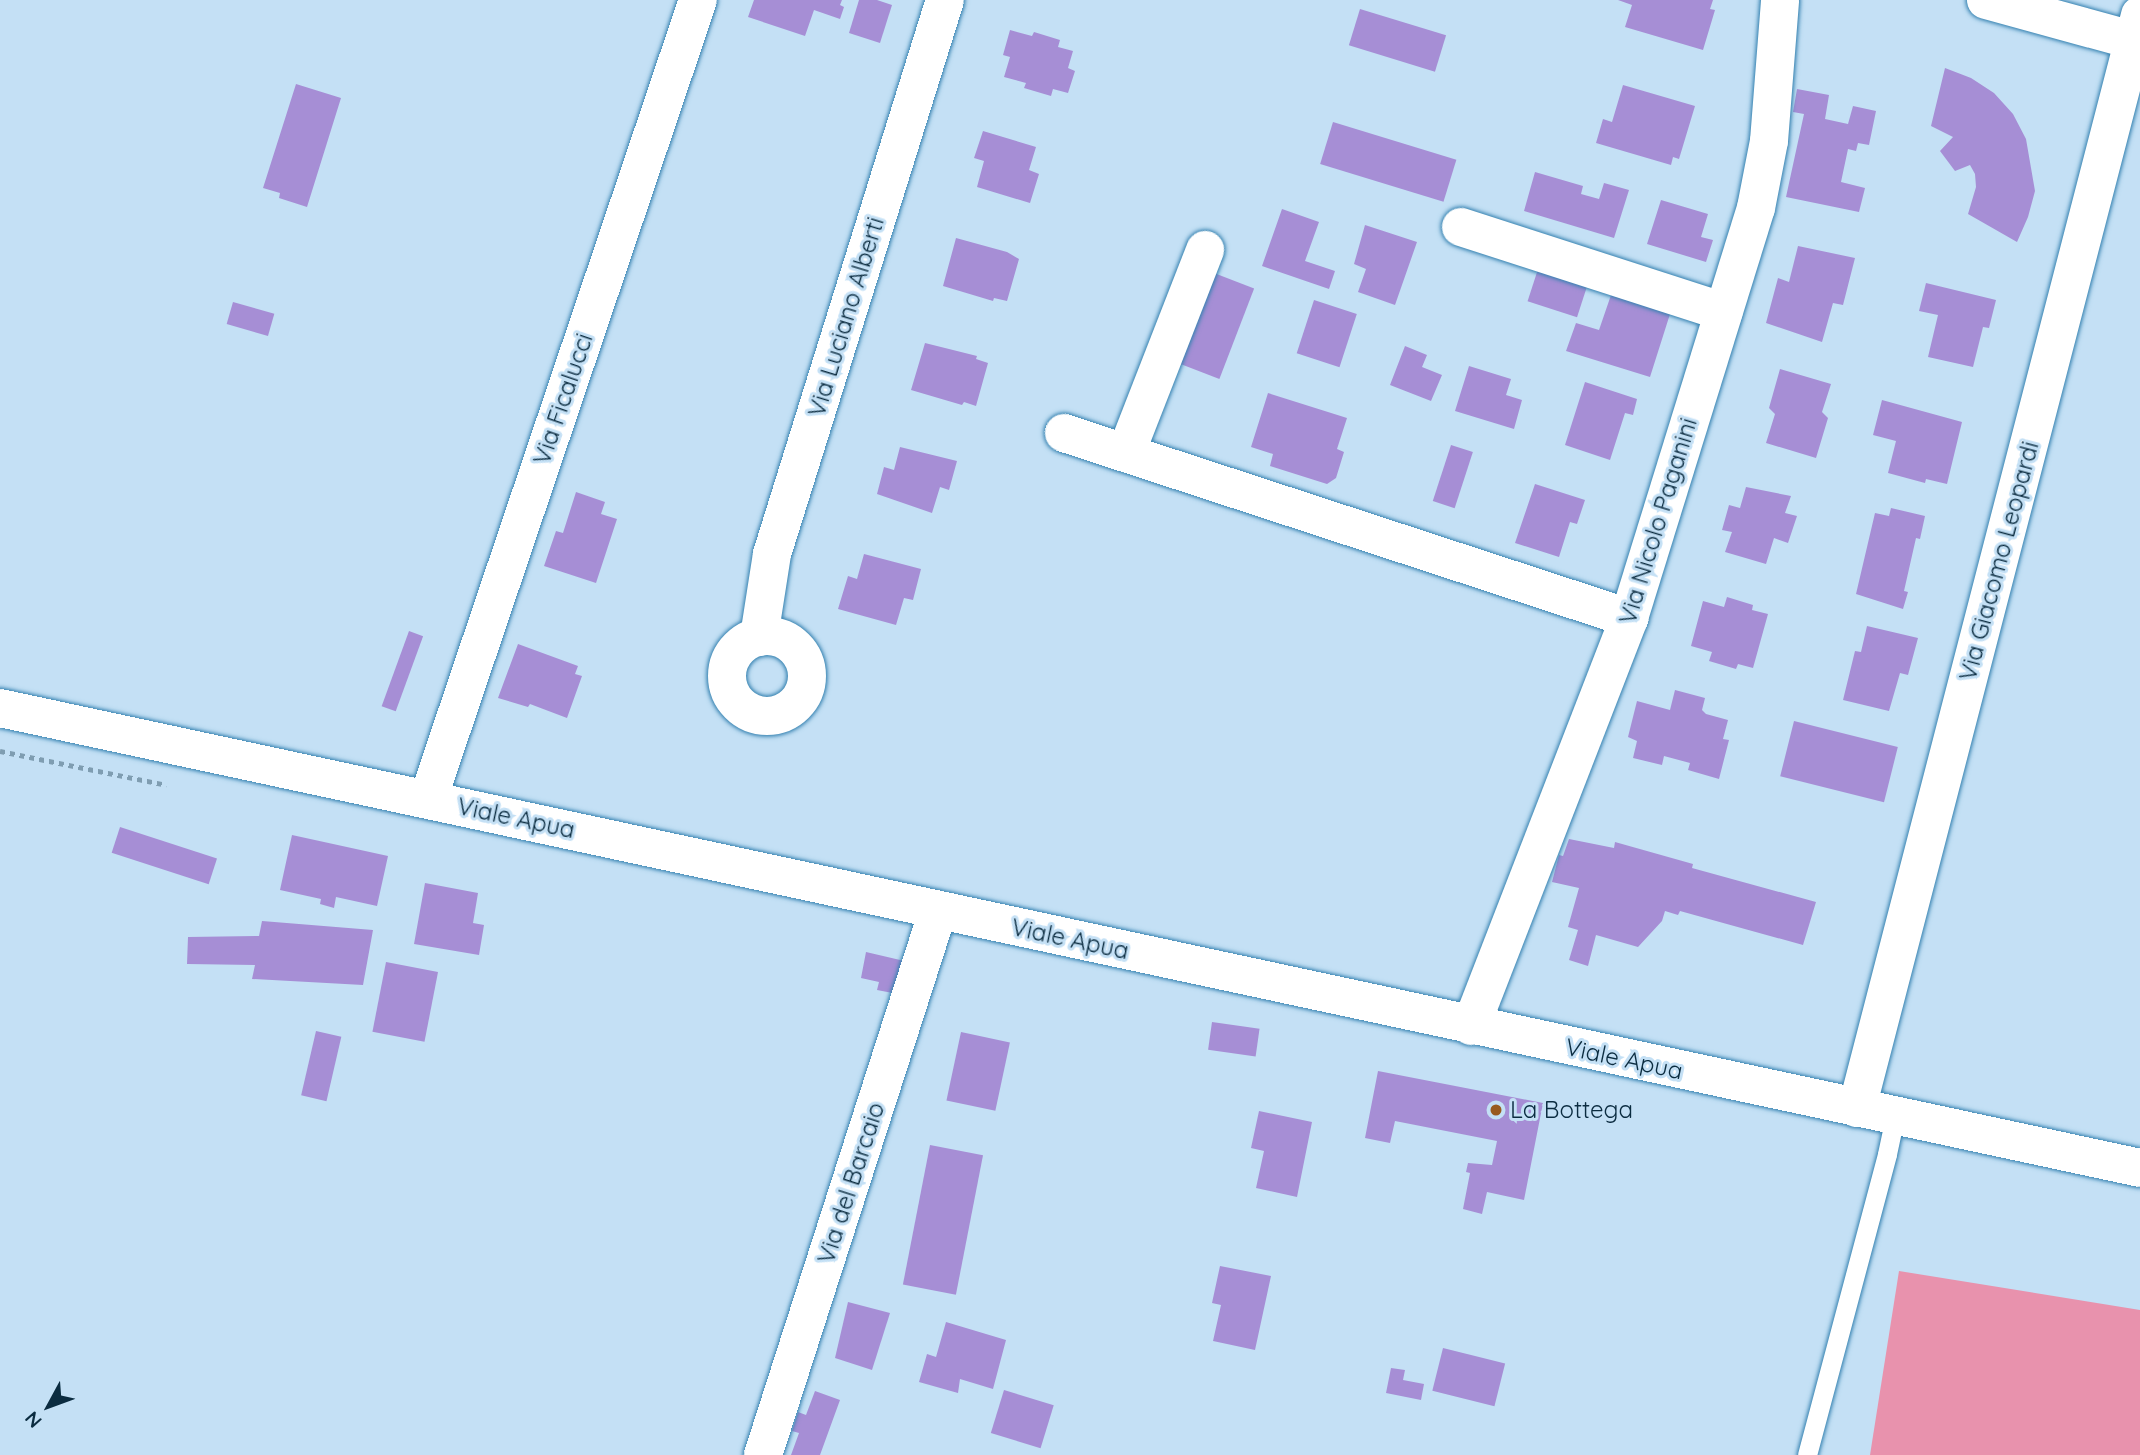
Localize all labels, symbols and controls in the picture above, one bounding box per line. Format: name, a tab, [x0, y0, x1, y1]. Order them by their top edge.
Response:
street label: Via Luciano Alberti	[802, 214, 890, 420]
street label: Via Ficalucci	[527, 330, 599, 468]
street label: Via Nicolo Paganini	[1613, 414, 1703, 628]
street label: Via Giacomo Leopardi	[1953, 438, 2045, 684]
street label: Viale Apua	[455, 792, 577, 844]
street label: Viale Apua	[1009, 913, 1131, 965]
street label: Viale Apua	[1563, 1033, 1685, 1085]
place label: La Bottega	[1510, 1096, 1633, 1124]
street label: Via del Barcaio	[811, 1099, 891, 1267]
marker: La Bottega	[1488, 1102, 1504, 1118]
north arrow	[14, 1371, 84, 1441]
text: N	[20, 1407, 47, 1433]

